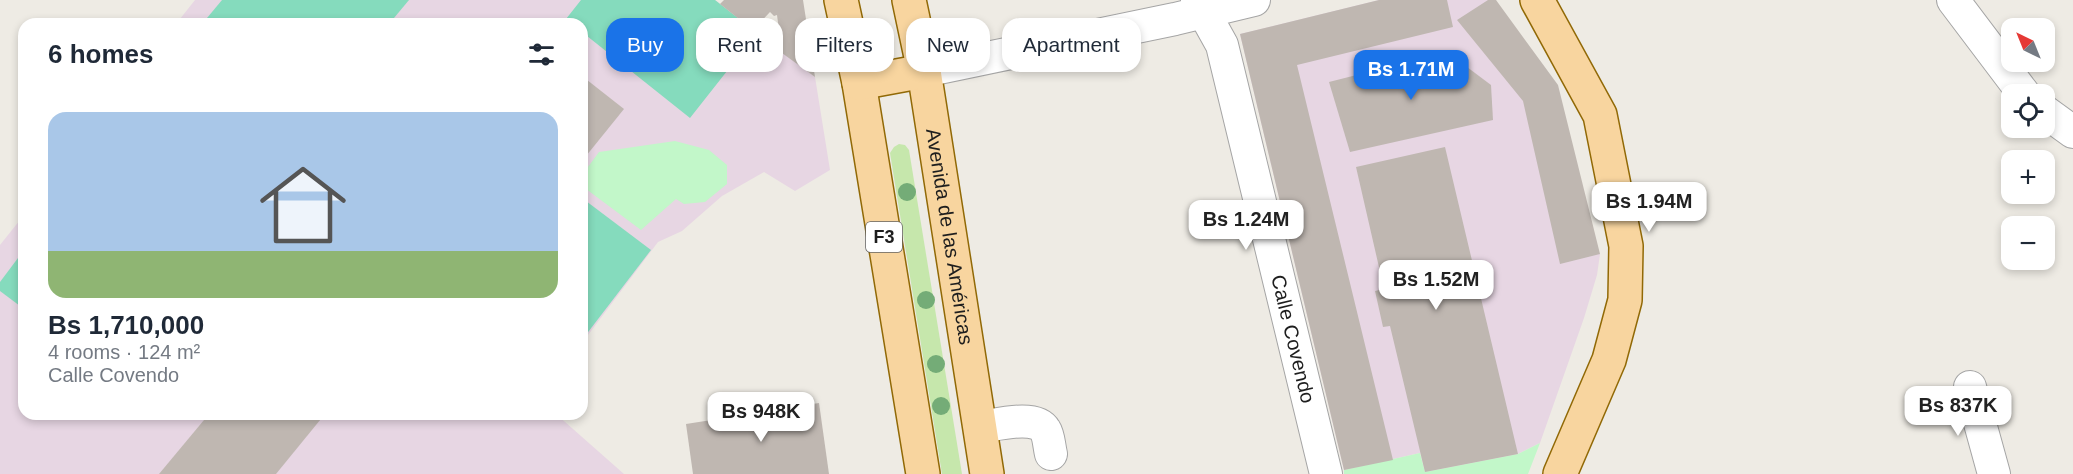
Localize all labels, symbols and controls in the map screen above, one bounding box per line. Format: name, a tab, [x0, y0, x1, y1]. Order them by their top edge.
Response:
chip: Buy	[606, 18, 684, 72]
chip: Rent	[696, 18, 783, 72]
chip: Filters	[795, 18, 894, 72]
chip: New	[906, 18, 990, 72]
chip: Apartment	[1002, 18, 1141, 72]
north arrow	[2001, 18, 2055, 72]
map controls	[2001, 18, 2055, 270]
icon: filters	[525, 38, 558, 71]
text: 6 homes	[48, 39, 154, 69]
pin: Bs 1.71M	[1349, 50, 1473, 101]
text: Bs 1.71M	[1368, 58, 1454, 80]
button: locate	[2001, 84, 2055, 138]
street label: Avenida de las Américas	[922, 127, 978, 346]
button: +	[2001, 150, 2055, 204]
icon: home	[249, 151, 357, 259]
pin: Bs 1.94M	[1587, 182, 1711, 233]
text: Bs 1.94M	[1606, 190, 1692, 212]
pin: Bs 1.24M	[1184, 200, 1308, 251]
text: Bs 1.24M	[1203, 208, 1289, 230]
button: −	[2001, 216, 2055, 270]
road number: F3	[866, 222, 902, 252]
pin: Bs 1.52M	[1374, 260, 1498, 311]
text: Bs 1.52M	[1393, 268, 1479, 290]
street label: Calle Covendo	[1267, 273, 1319, 405]
text: Bs 1,710,000	[48, 310, 204, 340]
text: 4 rooms · 124 m²	[48, 341, 200, 363]
text: Calle Covendo	[48, 364, 179, 386]
pin: Bs 837K	[1903, 386, 2013, 437]
pin: Bs 948K	[706, 392, 816, 443]
text: Bs 837K	[1919, 394, 1997, 416]
text: Bs 948K	[722, 400, 800, 422]

